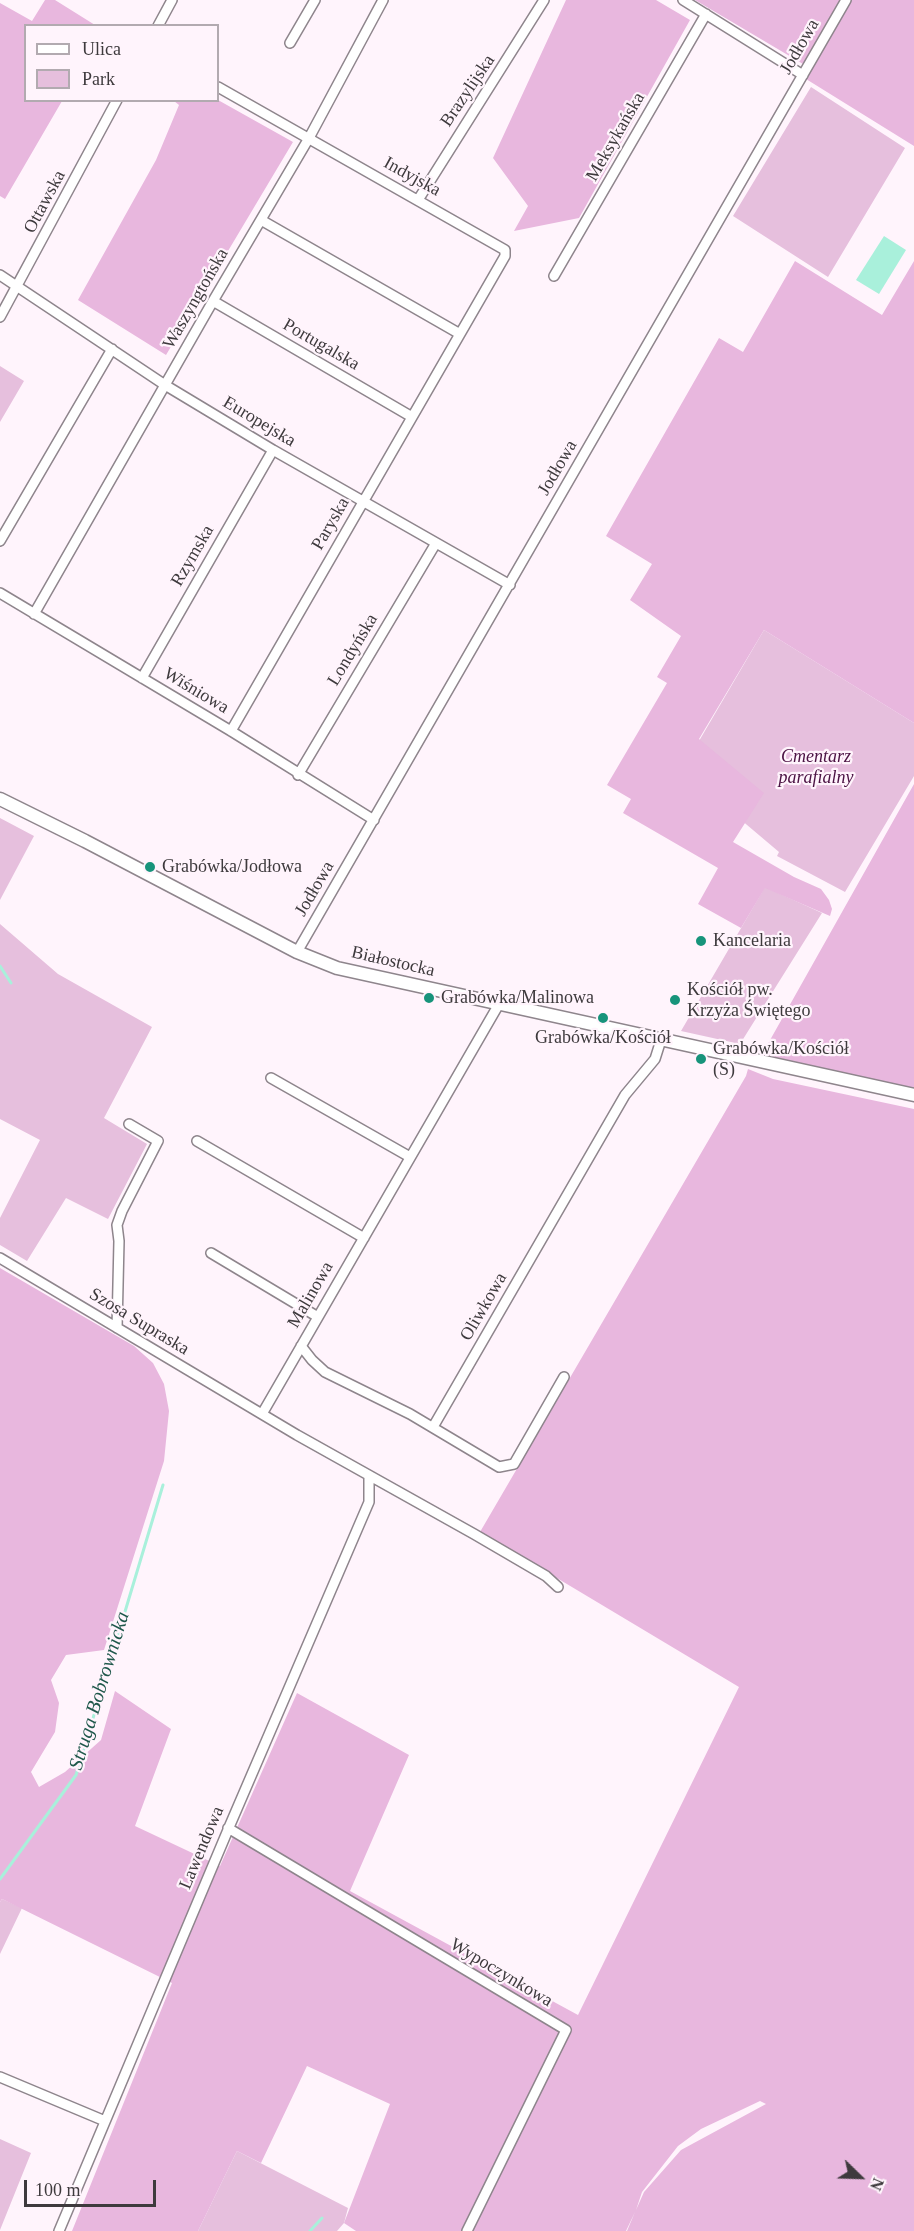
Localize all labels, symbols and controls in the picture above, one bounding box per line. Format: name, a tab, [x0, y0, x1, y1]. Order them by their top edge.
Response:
street label: Jodłowa	[776, 16, 824, 78]
legend	[24, 24, 219, 102]
text: Ulica	[82, 39, 121, 59]
street label: Brazylijska	[436, 51, 500, 131]
text: Park	[82, 69, 115, 89]
street label: Meksykańska	[582, 89, 650, 185]
street label: Indyjska	[380, 153, 444, 201]
street label: Ottawska	[20, 167, 70, 237]
street label: Waszyngtońska	[159, 245, 233, 353]
street label: Portugalska	[279, 314, 363, 376]
street label: Europejska	[219, 392, 299, 452]
street label: Jodłowa	[534, 437, 582, 499]
street label: Paryska	[307, 494, 355, 554]
street label: Rzymska	[167, 522, 219, 590]
street label: Londyńska	[323, 610, 383, 690]
street label: Wiśniowa	[159, 663, 233, 719]
park label: Cmentarz parafialny	[779, 746, 853, 789]
place label: Grabówka/Jodłowa	[162, 856, 302, 878]
street label: Jodłowa	[291, 858, 339, 920]
marker: Grabówka/Jodłowa	[143, 860, 157, 874]
place label: Kancelaria	[713, 930, 791, 952]
marker: Kancelaria	[694, 934, 708, 948]
street label: Białostocka	[349, 942, 437, 982]
place label: Kościół pw. Krzyża Świętego	[687, 979, 810, 1022]
place label: Grabówka/Malinowa	[441, 987, 594, 1009]
marker: Grabówka/Malinowa	[422, 991, 436, 1005]
marker: Kościół pw. Krzyża Świętego	[668, 993, 682, 1007]
marker: Grabówka/Kościół	[596, 1011, 610, 1025]
place label: Grabówka/Kościół	[535, 1027, 671, 1049]
place label: Grabówka/Kościół (S)	[713, 1038, 849, 1080]
marker: Grabówka/Kościół (S)	[694, 1052, 708, 1066]
street label: Malinowa	[283, 1258, 339, 1332]
street label: Oliwkowa	[456, 1269, 512, 1345]
street label: Szosa Supraska	[85, 1284, 193, 1360]
water label: Struga Bobrownicka	[65, 1609, 135, 1773]
street label: Lawendowa	[175, 1803, 229, 1893]
street label: Wypoczynkowa	[446, 1934, 556, 2012]
north arrow	[830, 2147, 890, 2207]
scale bar	[27, 2168, 159, 2206]
text: N	[867, 2176, 887, 2193]
text: 100 m	[35, 2180, 81, 2200]

